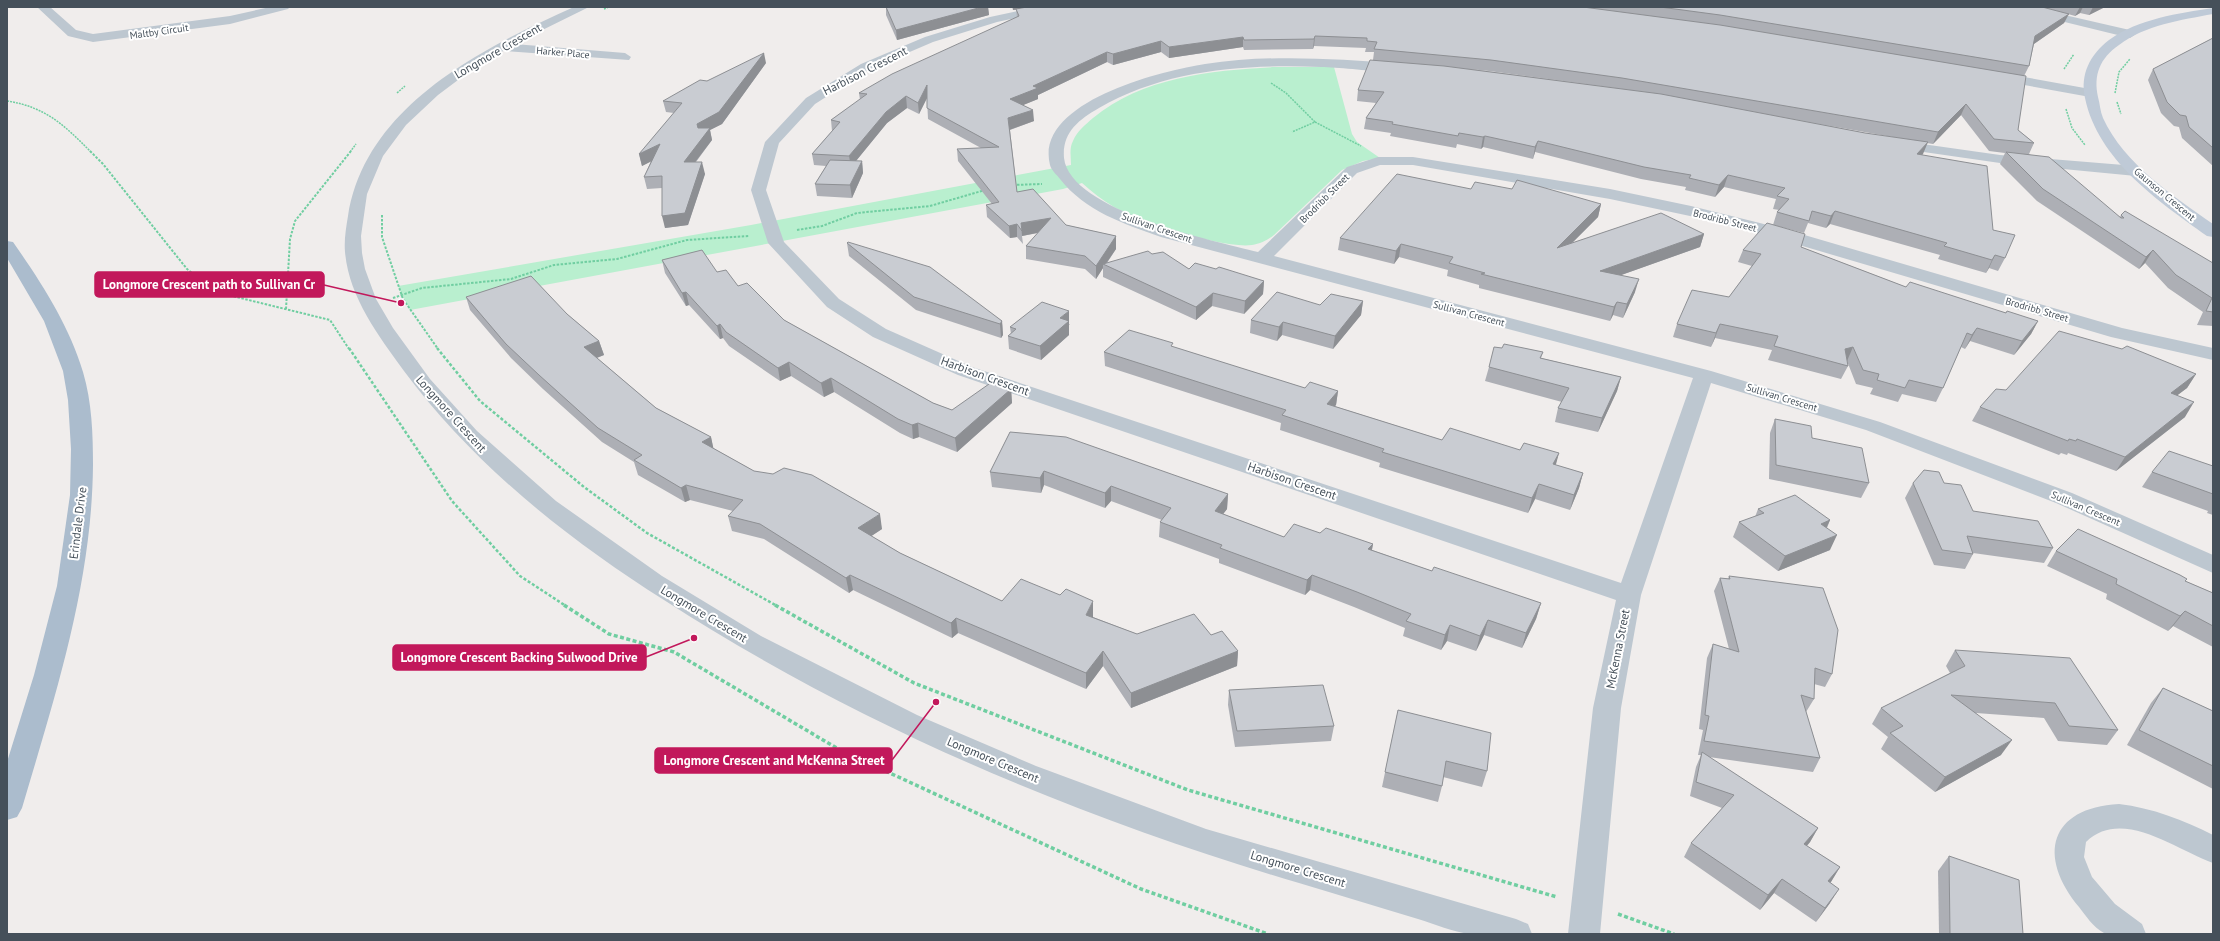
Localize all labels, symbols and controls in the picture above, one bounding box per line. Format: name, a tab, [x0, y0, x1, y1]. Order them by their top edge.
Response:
street label: Longmore Crescent	[451, 20, 544, 82]
street label: Maltby Circuit	[129, 21, 190, 42]
street label: Harbison Crescent	[820, 43, 910, 98]
street label: Harker Place	[536, 44, 590, 61]
street label: Gaunson Crescent	[2131, 165, 2198, 224]
street label: Brodribb Street	[1297, 170, 1352, 226]
street label: Brodribb Street	[1692, 206, 1759, 235]
street label: Sullivan Crescent	[1120, 209, 1194, 246]
callout: Longmore Crescent path to Sullivan Cr	[95, 272, 324, 297]
text: Longmore Crescent path to Sullivan Cr	[103, 276, 316, 293]
street label: Brodribb Street	[2004, 294, 2071, 325]
street label: Sullivan Crescent	[1432, 298, 1507, 329]
street label: Harbison Crescent	[939, 353, 1031, 398]
street label: Longmore Crescent	[413, 372, 490, 455]
street label: Sullivan Crescent	[1745, 381, 1820, 415]
street label: Harbison Crescent	[1246, 458, 1338, 503]
street label: Erindale Drive	[66, 486, 89, 560]
street label: Sullivan Crescent	[2049, 488, 2123, 529]
street label: Longmore Crescent	[658, 582, 750, 645]
street label: McKenna Street	[1602, 608, 1633, 690]
callout: Longmore Crescent Backing Sulwood Drive	[393, 645, 646, 670]
text: Longmore Crescent Backing Sulwood Drive	[400, 649, 638, 666]
street label: Longmore Crescent	[945, 733, 1041, 786]
callout: Longmore Crescent and McKenna Street	[655, 748, 892, 773]
text: Longmore Crescent and McKenna Street	[663, 752, 885, 769]
street label: Longmore Crescent	[1249, 847, 1347, 890]

